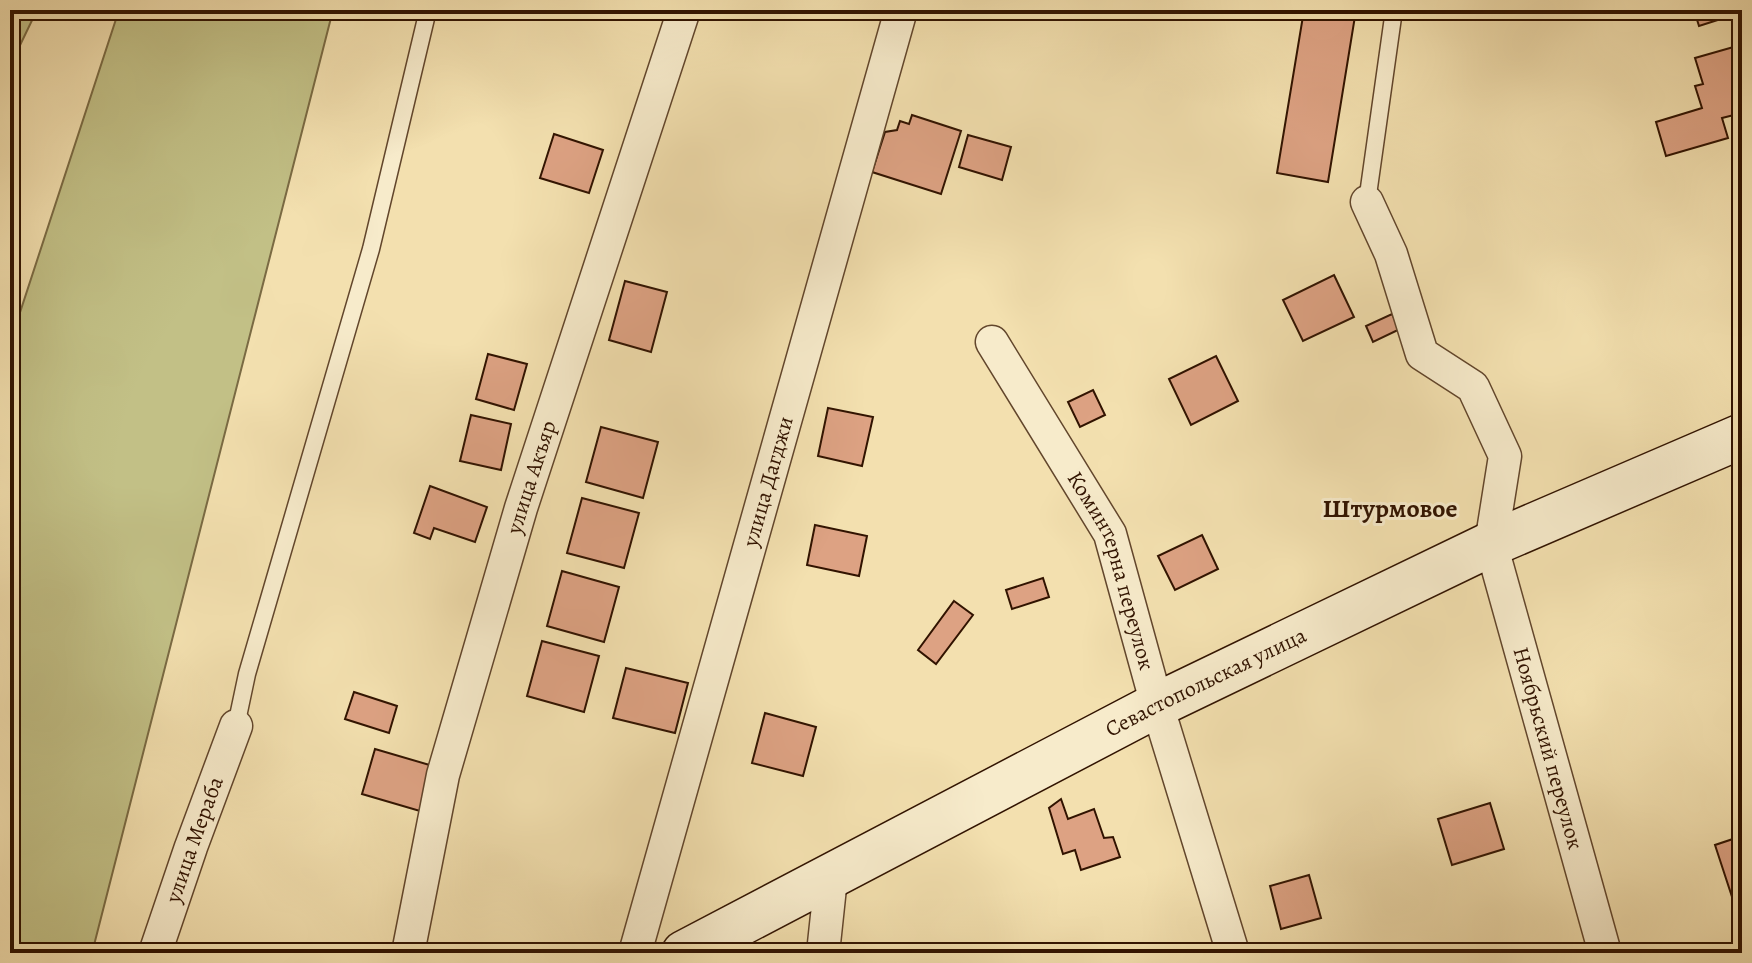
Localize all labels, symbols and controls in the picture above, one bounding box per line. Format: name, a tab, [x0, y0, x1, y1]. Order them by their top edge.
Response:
street label: улица Дагджи	[735, 413, 801, 551]
street label: улица Акъяр	[499, 417, 564, 538]
street label: Коминтерна переулок	[1060, 466, 1162, 673]
district label: Штурмовое	[1323, 491, 1458, 526]
street label: Севастопольская улица	[1100, 620, 1312, 744]
street label: Ноябрьский переулок	[1505, 644, 1590, 853]
street label: улица Мераба	[158, 771, 231, 908]

